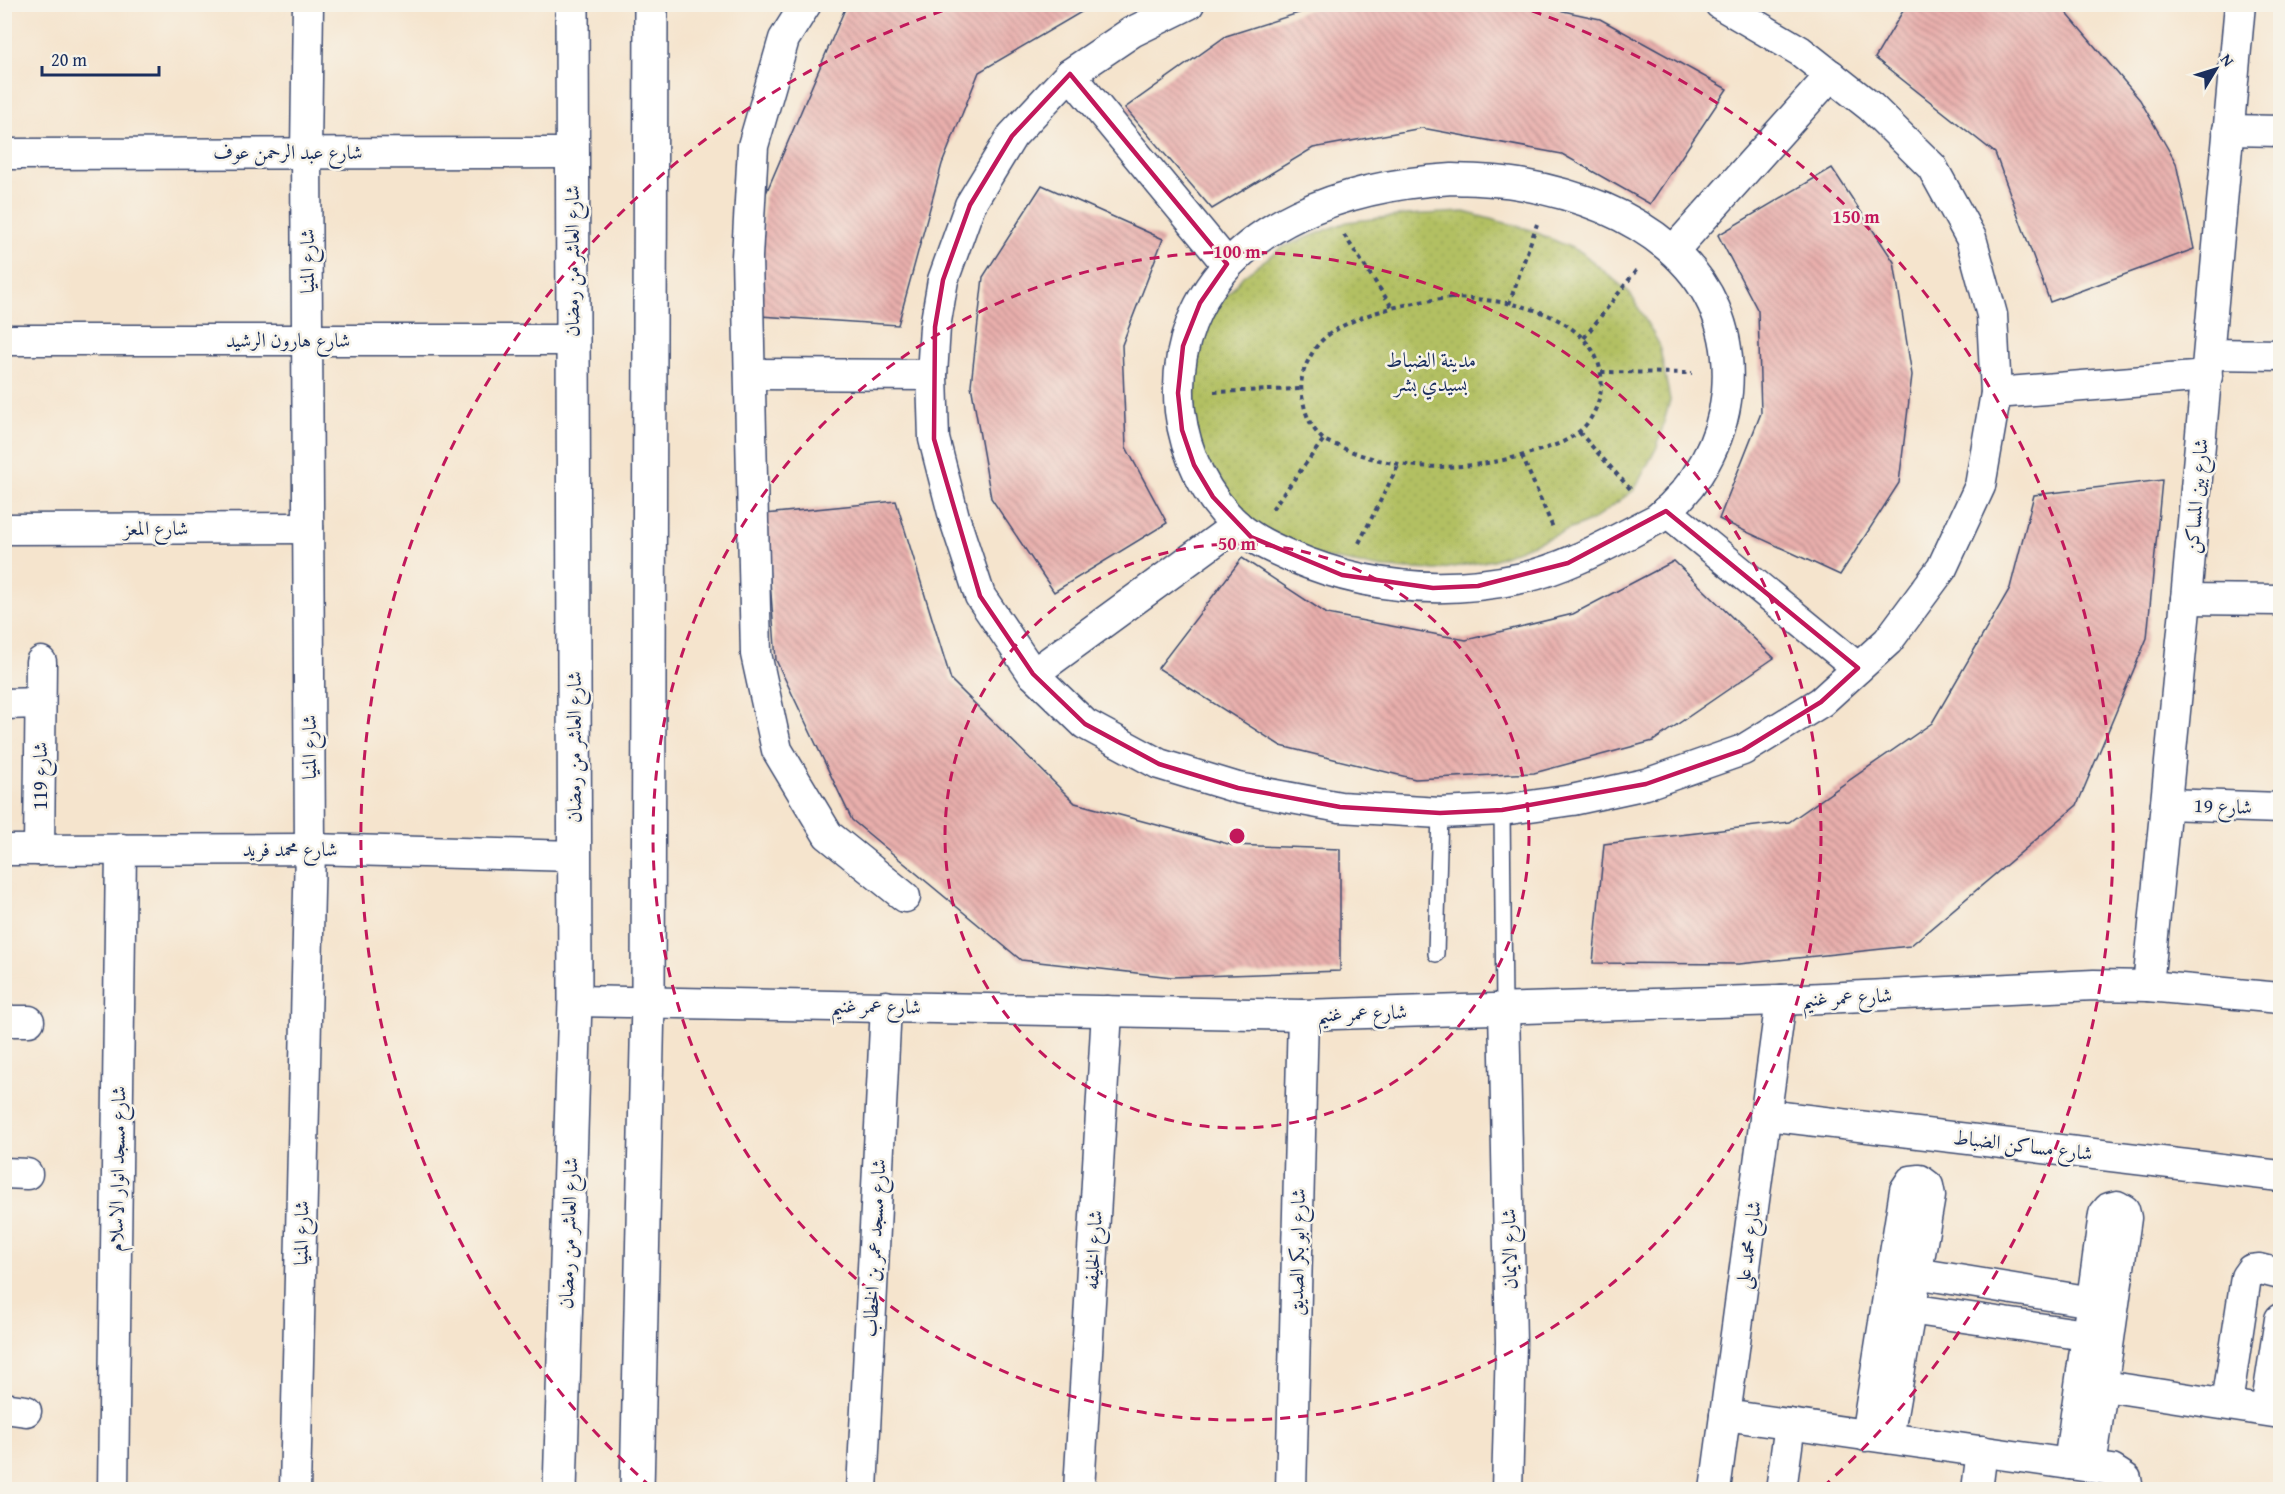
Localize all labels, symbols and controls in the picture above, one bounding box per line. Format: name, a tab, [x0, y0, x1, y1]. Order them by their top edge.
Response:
scale bar	[42, 39, 159, 77]
north arrow	[2186, 39, 2246, 99]
text: 20 m	[51, 46, 87, 73]
text: N	[2215, 48, 2241, 72]
street label: شارع عبد الرحمن عوف	[213, 137, 363, 170]
street label: شارع العاشر من رمضان	[557, 185, 590, 337]
text: 150 m	[1832, 203, 1880, 230]
street label: شارع المنيا	[292, 229, 325, 293]
text: 100 m	[1213, 238, 1261, 265]
street label: شارع هارون الرشيد	[226, 325, 350, 358]
district label: مدينة الضباط بسيدي بشر	[1386, 344, 1476, 400]
street label: شارع بين المساكن	[2176, 437, 2219, 555]
street label: شارع المعز	[122, 513, 188, 546]
text: 50 m	[1218, 530, 1257, 557]
street label: شارع العاشر من رمضان	[559, 671, 592, 823]
street label: شارع المنيا	[294, 715, 327, 779]
street label: شارع 119	[25, 742, 58, 810]
street label: شارع 19	[2193, 790, 2253, 825]
centre of rings	[1227, 826, 1247, 846]
street label: شارع محمد فريد	[243, 834, 338, 867]
street label: شارع عمر غنيم	[1801, 980, 1893, 1019]
street label: شارع عمر غنيم	[831, 990, 921, 1027]
street label: شارع عمر غنيم	[1316, 996, 1408, 1035]
street label: شارع مسجد انوار الاسلام	[101, 1086, 136, 1252]
street label: شارع مساكن الضباط	[1951, 1122, 2094, 1171]
street label: شارع العاشر من رمضان	[550, 1157, 589, 1310]
street label: شارع مسجد عمر بن الخطاب	[854, 1158, 897, 1338]
street label: شارع ابو بكر الصديق	[1281, 1188, 1316, 1316]
street label: شارع محمد على	[1727, 1199, 1772, 1291]
street label: شارع المنيا	[285, 1200, 320, 1266]
street label: شارع الايمان	[1493, 1208, 1528, 1290]
street label: شارع الخليفه	[1076, 1209, 1113, 1291]

